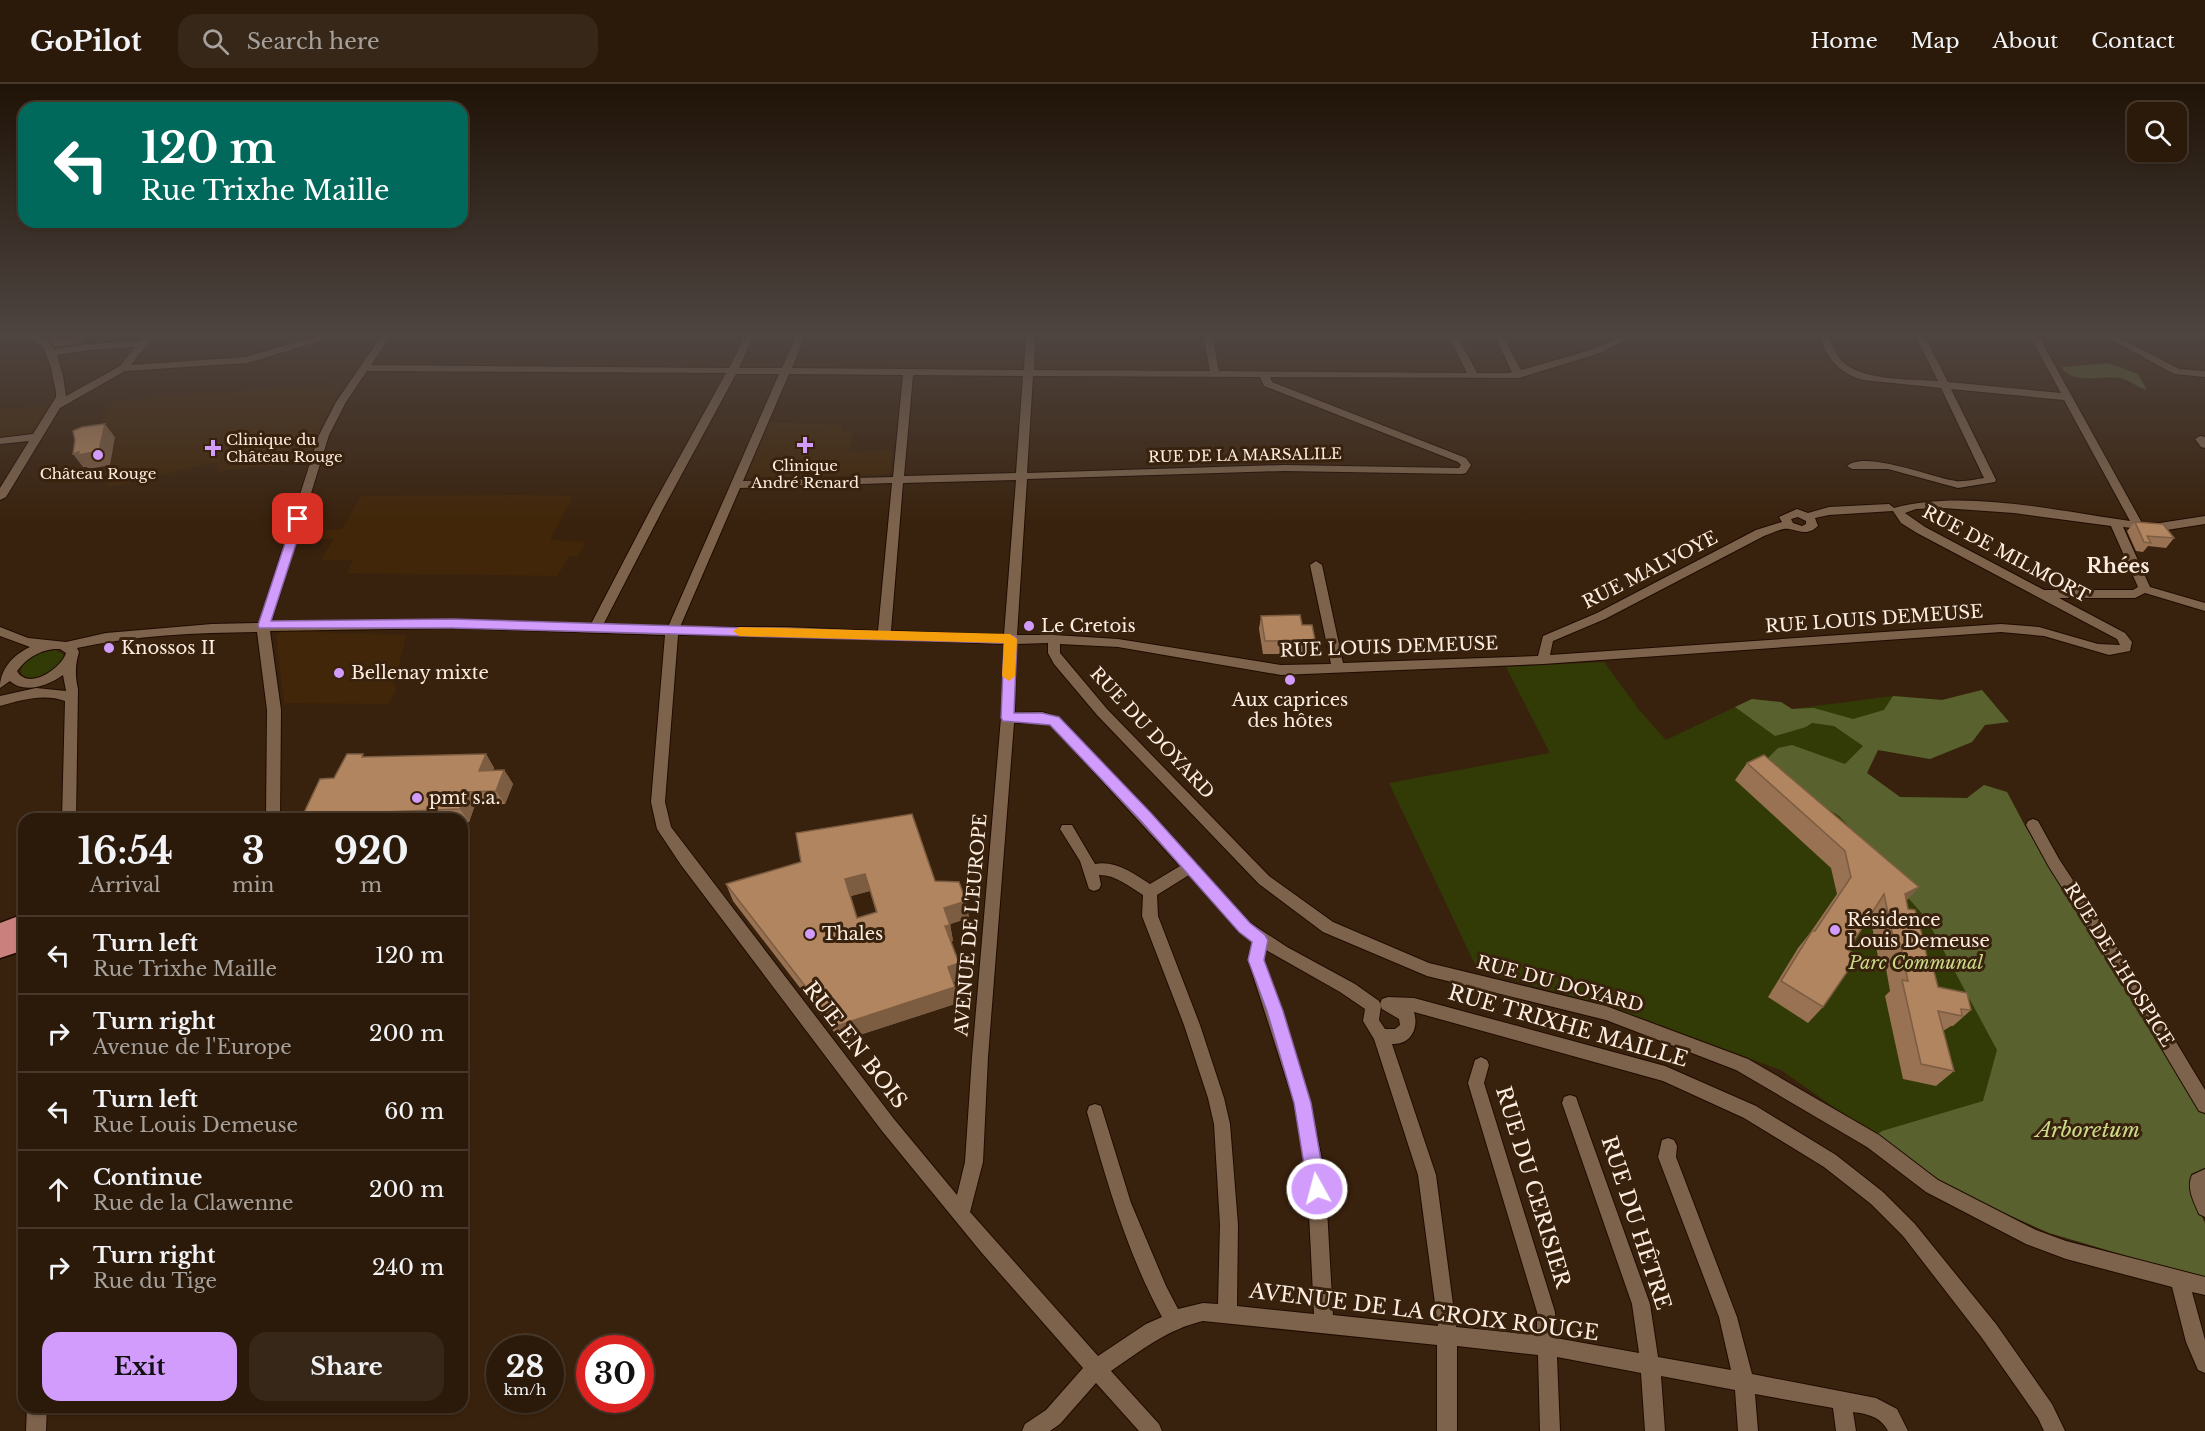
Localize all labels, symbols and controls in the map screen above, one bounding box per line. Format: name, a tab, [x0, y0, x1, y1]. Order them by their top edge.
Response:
search box	[178, 14, 598, 68]
text: GoPilot	[30, 24, 142, 59]
icon: search	[199, 25, 232, 58]
text: Search here	[247, 28, 380, 55]
text: Home	[1811, 28, 1878, 54]
text: Map	[1911, 28, 1959, 54]
text: About	[1992, 28, 2058, 54]
text: Contact	[2091, 28, 2175, 54]
map controls	[2127, 102, 2187, 162]
button: search	[2127, 102, 2187, 162]
text: 120 m	[141, 122, 276, 174]
icon: left	[42, 126, 120, 204]
text: Rue Trixhe Maille	[141, 174, 389, 207]
place label: Clinique du Château Rouge	[226, 430, 343, 466]
marker: Clinique André Renard	[796, 436, 814, 454]
marker: Clinique du Château Rouge	[204, 439, 222, 457]
street label: RUE DE LA MARSALILE	[1148, 444, 1342, 466]
marker: Château Rouge	[91, 448, 105, 462]
place label: Clinique André Renard	[750, 456, 859, 492]
place label: Château Rouge	[40, 464, 156, 483]
pin	[272, 493, 323, 544]
street label: RUE DE MILMORT	[1919, 501, 2094, 608]
icon: arrive	[281, 502, 314, 535]
street label: RUE MALVOYE	[1579, 526, 1721, 614]
district label: Rhées	[2086, 554, 2150, 578]
street label: RUE LOUIS DEMEUSE	[1764, 600, 1984, 638]
place label: Le Cretois	[1041, 615, 1136, 637]
marker: Le Cretois	[1022, 619, 1036, 633]
street label: RUE LOUIS DEMEUSE	[1279, 632, 1499, 662]
place label: Knossos II	[121, 637, 216, 659]
marker: Knossos II	[102, 641, 116, 655]
place label: Bellenay mixte	[351, 662, 489, 684]
street label: RUE DU DOYARD	[1085, 663, 1219, 803]
marker: Bellenay mixte	[332, 666, 346, 680]
marker: Aux caprices des hôtes	[1283, 673, 1297, 687]
place label: Aux caprices des hôtes	[1231, 689, 1348, 732]
place label: pmt s.a.	[429, 787, 500, 809]
marker: pmt s.a.	[410, 791, 424, 805]
street label: AVENUE DE L'EUROPE	[950, 813, 992, 1038]
text: 16:54	[77, 829, 173, 874]
text: 3	[242, 829, 265, 874]
text: 920	[334, 829, 409, 874]
text: Arrival	[90, 873, 161, 897]
text: min	[232, 873, 274, 897]
text: m	[360, 873, 382, 897]
street label: RUE DE L'HOSPICE	[2060, 879, 2178, 1051]
place label: Résidence Louis Demeuse	[1847, 909, 1990, 952]
place label: Thales	[822, 923, 883, 945]
marker: Résidence Louis Demeuse	[1828, 923, 1842, 937]
marker: Thales	[803, 927, 817, 941]
text: Turn left	[93, 930, 198, 957]
icon: left	[42, 939, 75, 972]
text: 120 m	[375, 942, 444, 969]
street label: RUE DU DOYARD	[1474, 951, 1646, 1017]
park label: Parc Communal	[1848, 952, 1984, 974]
text: Rue Trixhe Maille	[93, 957, 277, 981]
street label: RUE EN BOIS	[797, 976, 913, 1114]
street label: RUE TRIXHE MAILLE	[1445, 979, 1691, 1073]
text: Turn right	[93, 1008, 215, 1035]
icon: right	[42, 1017, 75, 1050]
text: 200 m	[369, 1020, 444, 1047]
text: Avenue de l'Europe	[93, 1035, 292, 1059]
street label: RUE DU CERISIER	[1490, 1083, 1576, 1292]
text: Turn left	[93, 1086, 198, 1113]
icon: left	[42, 1095, 75, 1128]
text: 60 m	[384, 1098, 444, 1125]
text: Rue Louis Demeuse	[93, 1113, 298, 1137]
park label: Arboretum	[2033, 1117, 2140, 1143]
street label: RUE DU HÊTRE	[1596, 1133, 1676, 1313]
position arrow	[1285, 1157, 1349, 1221]
text: Continue	[93, 1164, 202, 1191]
icon: ahead	[42, 1173, 75, 1206]
text: 200 m	[369, 1176, 444, 1203]
text: Rue de la Clawenne	[93, 1191, 294, 1215]
text: Turn right	[93, 1242, 215, 1269]
icon: right	[42, 1251, 75, 1284]
text: 240 m	[372, 1254, 444, 1281]
text: Rue du Tige	[93, 1269, 217, 1293]
street label: AVENUE DE LA CROIX ROUGE	[1247, 1278, 1600, 1346]
button: Exit	[42, 1332, 237, 1401]
button: Share	[249, 1332, 444, 1401]
speed limit sign: 30	[576, 1335, 654, 1413]
text: 28	[506, 1348, 544, 1385]
text: km/h	[504, 1380, 546, 1399]

